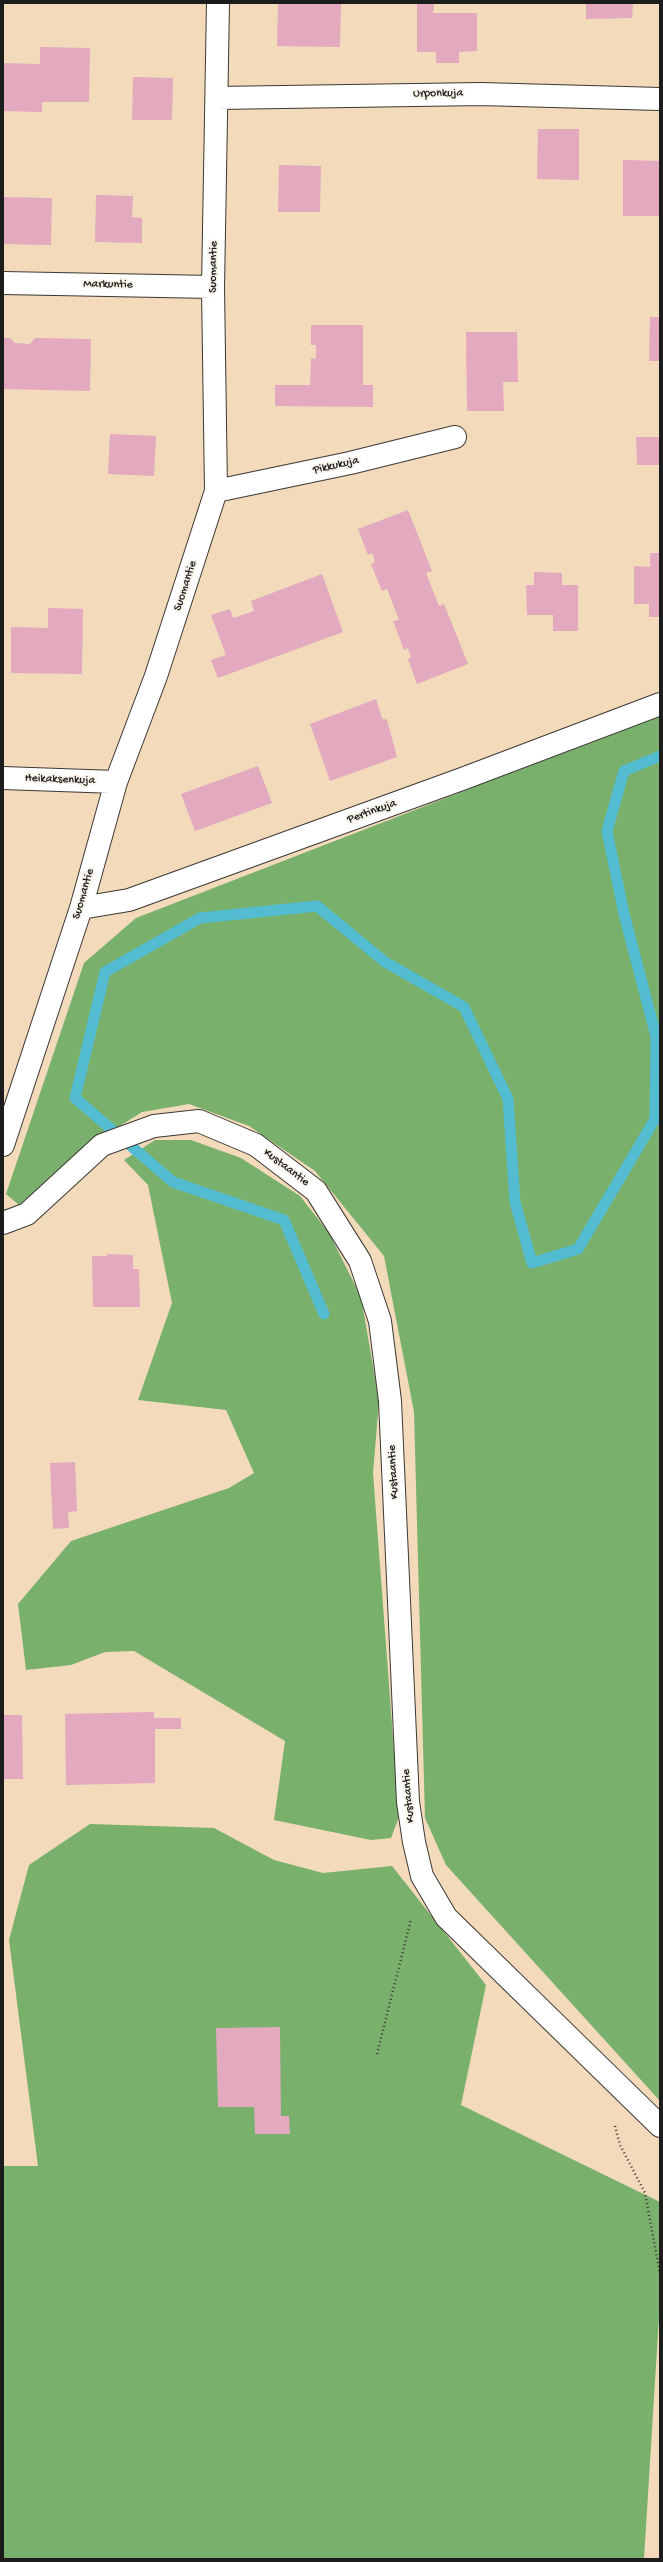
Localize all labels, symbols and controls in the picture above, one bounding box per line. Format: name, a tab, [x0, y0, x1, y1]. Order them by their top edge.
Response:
street label: Urponkuja	[413, 86, 463, 102]
street label: Suomantie	[206, 241, 222, 293]
street label: Markuntie	[83, 277, 133, 293]
street label: Pikkukuja	[312, 454, 360, 478]
street label: Suomantie	[171, 559, 201, 613]
street label: Heikaksenkuja	[25, 772, 95, 788]
street label: Pertinkuja	[345, 796, 399, 828]
street label: Suomantie	[70, 867, 98, 921]
street label: Kustaantie	[260, 1146, 312, 1190]
street label: Kustaantie	[385, 1445, 403, 1499]
street label: Kustaantie	[399, 1768, 419, 1824]

